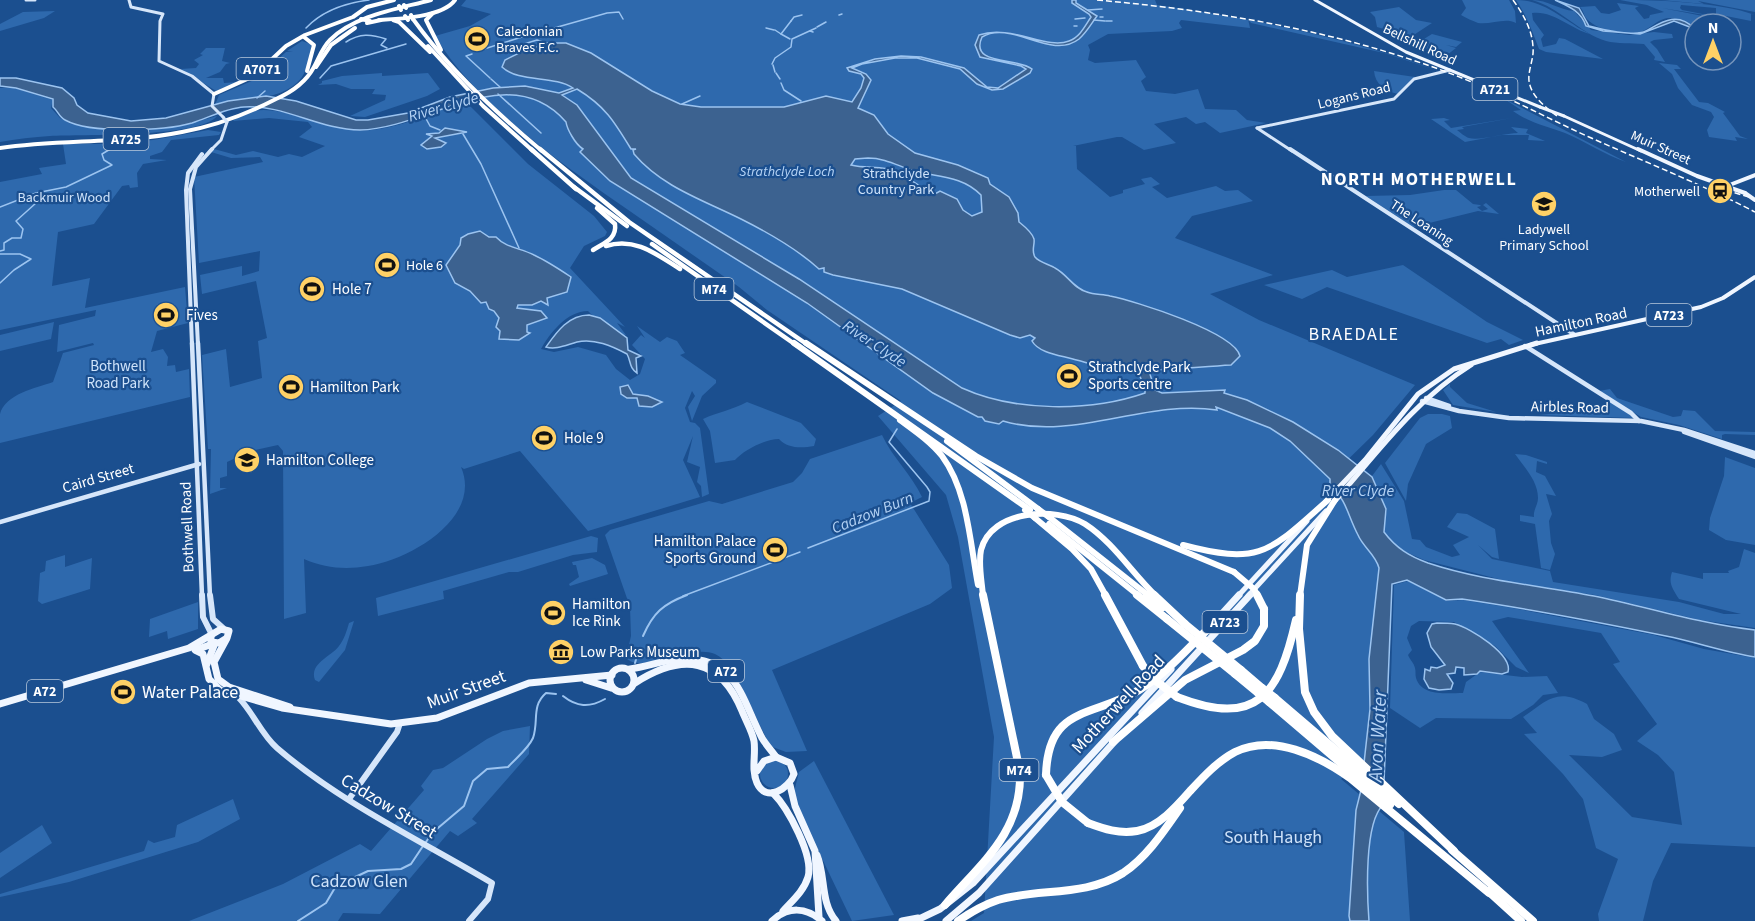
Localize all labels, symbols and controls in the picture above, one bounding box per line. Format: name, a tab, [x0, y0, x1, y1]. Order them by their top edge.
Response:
north arrow	[1683, 12, 1743, 72]
text: N	[1708, 17, 1718, 39]
street label: Bellshill Road	[1379, 19, 1460, 71]
place label: Caledonian Braves F.C.	[496, 22, 563, 58]
sports icon: Caledonian Braves F.C.	[462, 24, 492, 54]
road number: A7071	[236, 58, 288, 80]
street label: Logans Road	[1316, 77, 1393, 115]
road number: A721	[1472, 78, 1518, 100]
water label: River Clyde	[406, 86, 481, 127]
street label: Muir Street	[1627, 126, 1694, 170]
road number: A725	[104, 128, 148, 150]
water label: Strathclyde Loch	[739, 162, 835, 182]
park label: Strathclyde Country Park	[858, 164, 934, 200]
district label: NORTH MOTHERWELL	[1321, 167, 1517, 192]
station icon: Motherwell	[1705, 176, 1735, 206]
place label: Motherwell	[1634, 182, 1700, 202]
park label: Backmuir Wood	[18, 188, 110, 208]
school or university icon: Ladywell Primary School	[1529, 189, 1559, 219]
street label: The Loaning	[1386, 195, 1457, 251]
place label: Ladywell Primary School	[1499, 220, 1589, 256]
sports icon: Hole 6	[372, 250, 402, 280]
place label: Hole 6	[406, 256, 443, 276]
sports icon: Hole 7	[297, 274, 327, 304]
road number: M74	[694, 278, 734, 300]
place label: Hole 7	[332, 279, 372, 300]
sports icon: Fives	[151, 300, 181, 330]
street label: Hamilton Road	[1533, 302, 1629, 342]
road number: A723	[1646, 304, 1692, 326]
place label: Fives	[186, 305, 218, 326]
water label: River Clyde	[838, 315, 911, 373]
district label: BRAEDALE	[1309, 322, 1399, 347]
park label: Bothwell Road Park	[86, 356, 150, 394]
place label: Strathclyde Park Sports centre	[1088, 357, 1191, 395]
sports icon: Strathclyde Park Sports centre	[1054, 361, 1084, 391]
sports icon: Hamilton Park	[276, 372, 306, 402]
place label: Hamilton Park	[310, 377, 400, 398]
street label: Airbles Road	[1531, 396, 1609, 419]
sports icon: Hole 9	[529, 423, 559, 453]
place label: Hole 9	[564, 428, 604, 449]
school or university icon: Hamilton College	[232, 445, 262, 475]
place label: Hamilton College	[266, 450, 374, 471]
street label: Caird Street	[60, 458, 136, 499]
water label: River Clyde	[1322, 480, 1394, 502]
street label: Bothwell Road	[175, 481, 200, 573]
water label: Cadzow Burn	[828, 487, 917, 539]
place label: Hamilton Palace Sports Ground	[654, 531, 756, 569]
sports icon: Hamilton Palace Sports Ground	[760, 535, 790, 565]
place label: Hamilton Ice Rink	[572, 594, 631, 632]
sports icon: Hamilton Ice Rink	[538, 598, 568, 628]
road number: A723	[1202, 611, 1248, 633]
museum icon: Low Parks Museum	[546, 637, 576, 667]
place label: Low Parks Museum	[580, 642, 700, 663]
street label: Motherwell Road	[1066, 649, 1171, 759]
road number: A72	[708, 660, 744, 682]
street label: Muir Street	[423, 664, 509, 715]
sports icon: Water Palace	[108, 677, 138, 707]
road number: A72	[27, 680, 63, 702]
place label: Water Palace	[142, 680, 238, 705]
water label: Avon Water	[1362, 688, 1394, 785]
road number: M74	[1000, 759, 1038, 781]
street label: Cadzow Street	[336, 768, 442, 845]
park label: South Haugh	[1224, 825, 1322, 850]
park label: Cadzow Glen	[310, 869, 408, 894]

